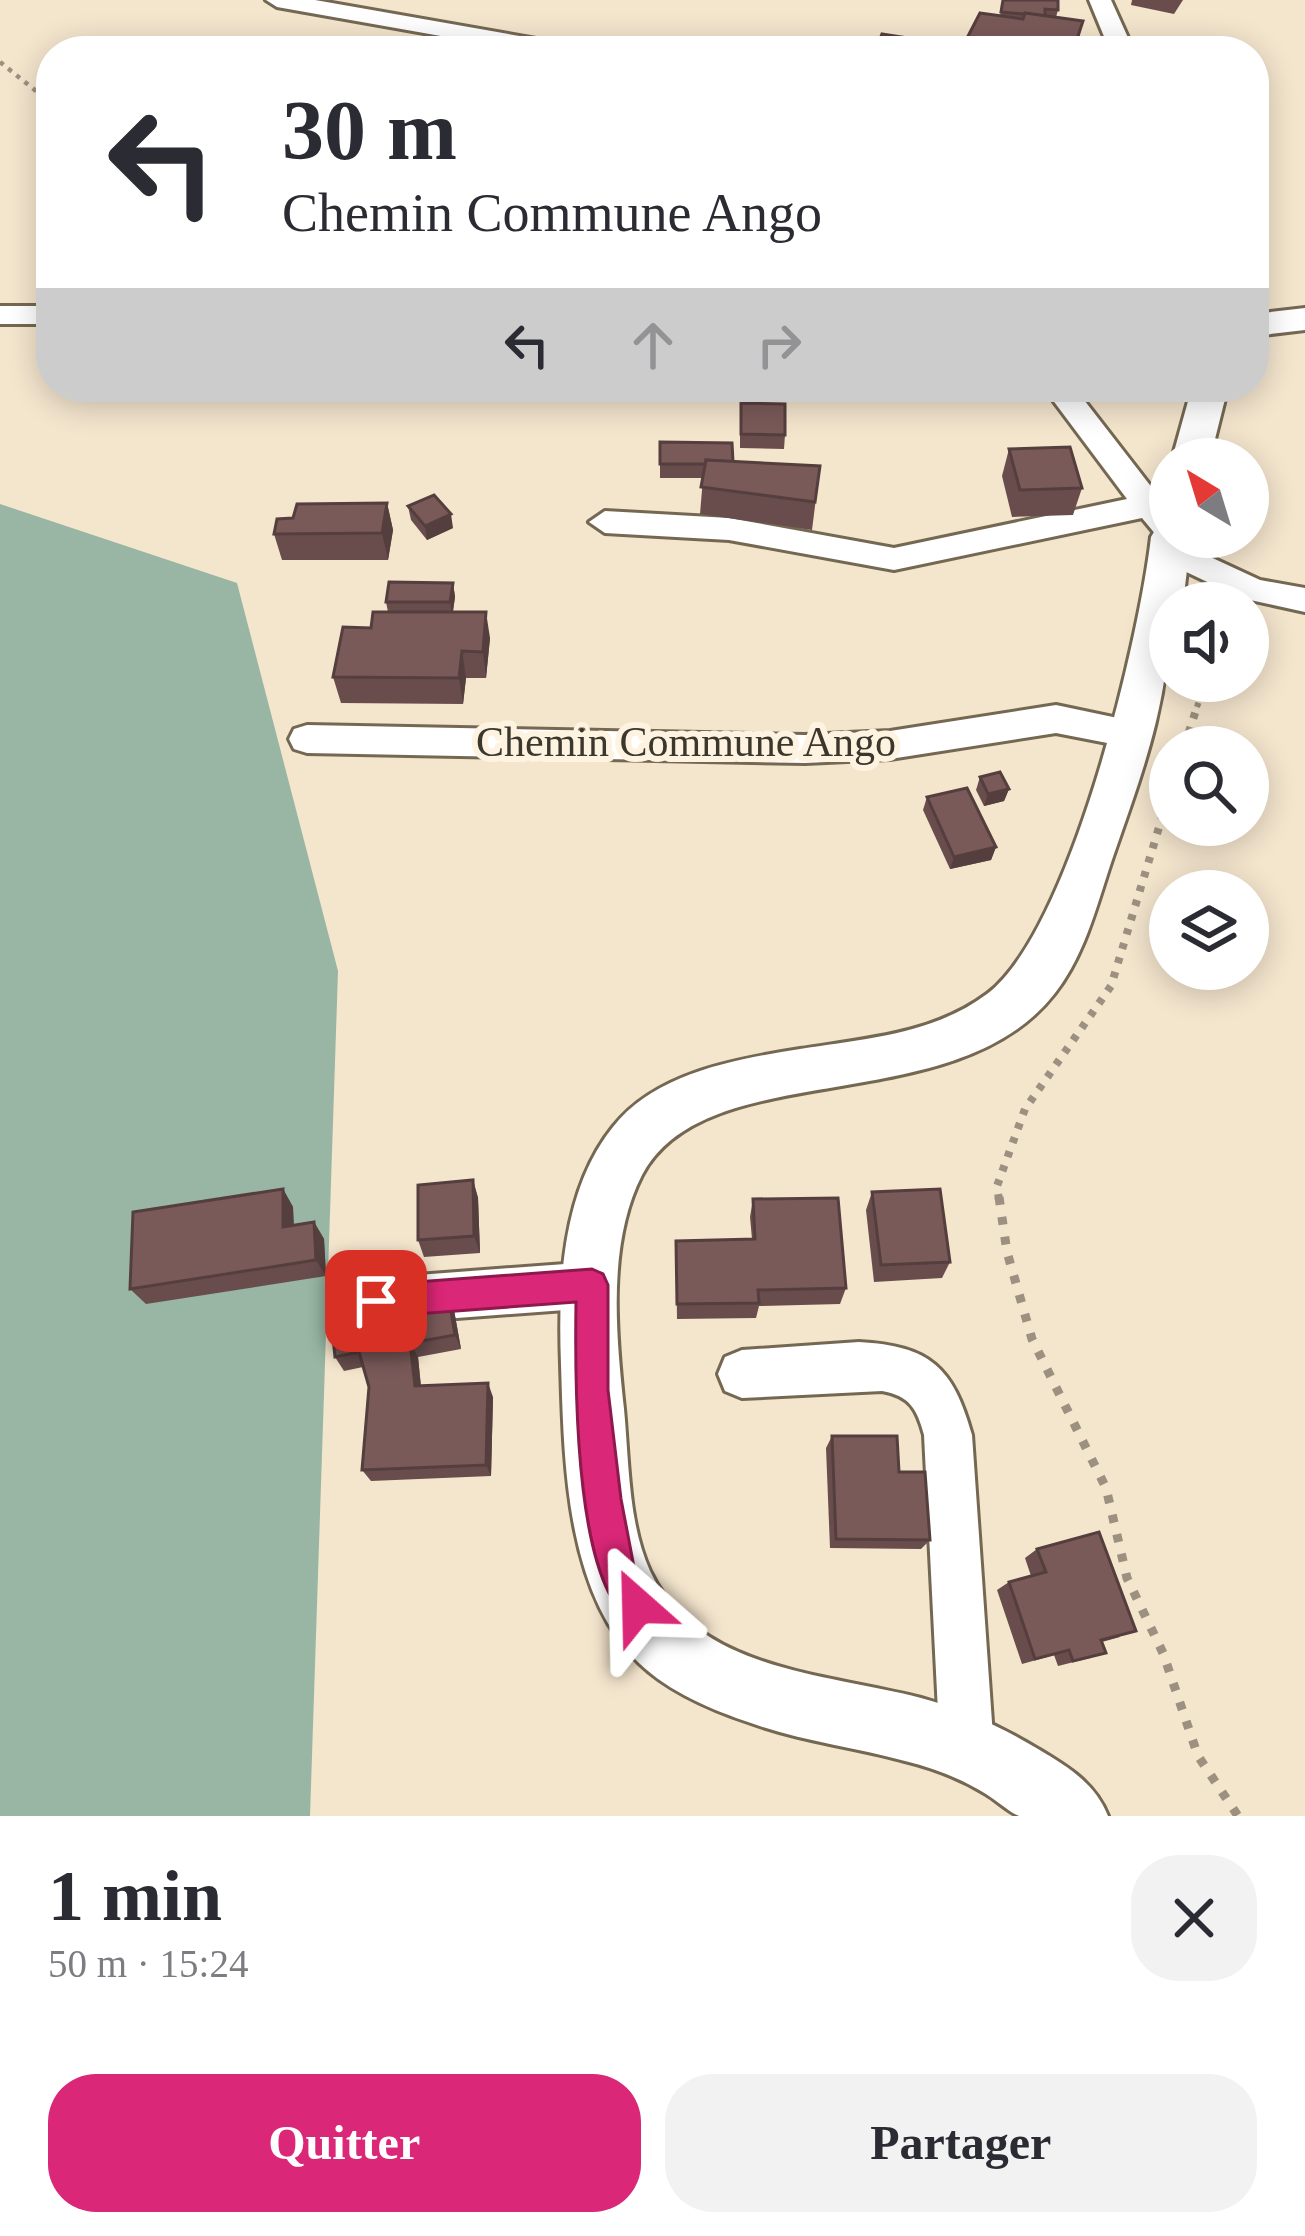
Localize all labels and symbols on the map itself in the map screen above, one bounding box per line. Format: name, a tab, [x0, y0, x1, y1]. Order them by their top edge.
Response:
north arrow	[1149, 438, 1269, 558]
street label: Chemin Commune Ango	[476, 719, 896, 765]
pin	[325, 1250, 427, 1352]
position arrow	[575, 1543, 701, 1669]

